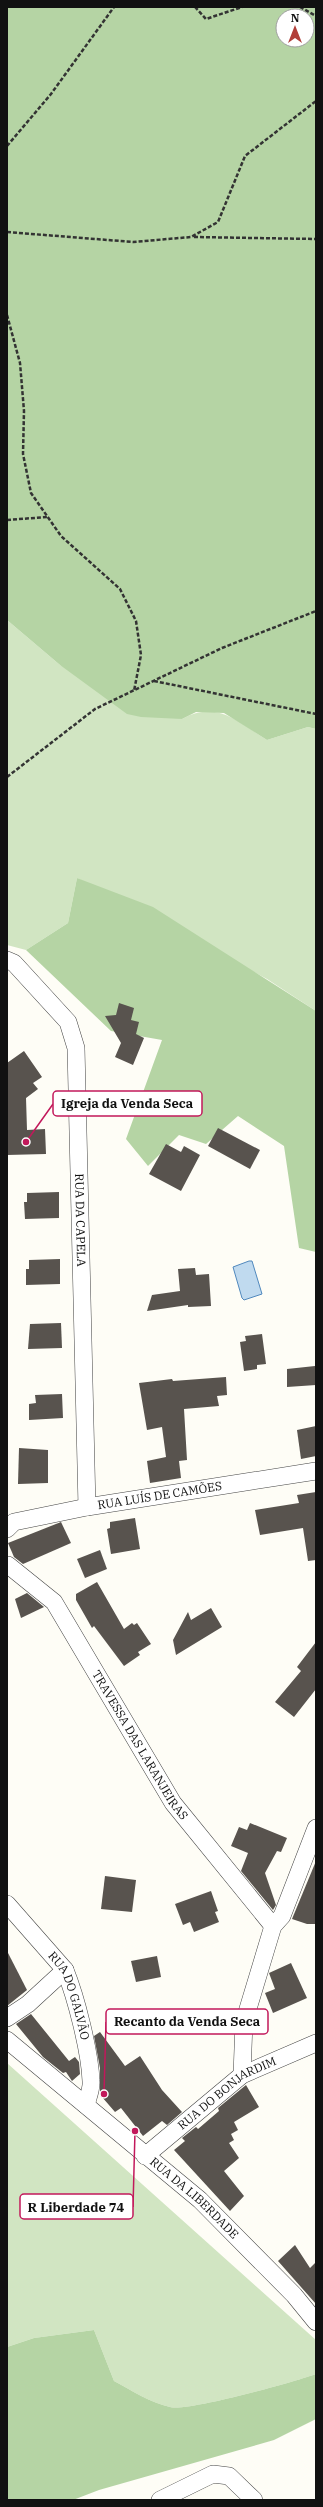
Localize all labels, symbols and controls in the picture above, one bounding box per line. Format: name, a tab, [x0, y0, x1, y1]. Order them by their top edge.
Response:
north arrow	[275, 8, 315, 48]
text: N	[291, 11, 300, 25]
callout: Igreja da Venda Seca	[53, 1091, 202, 1116]
text: Igreja da Venda Seca	[61, 1095, 194, 1112]
street label: RUA DA CAPELA	[72, 1173, 89, 1268]
street label: RUA LUÍS DE CAMÕES	[96, 1478, 223, 1512]
street label: TRAVESSA DAS LARANJEIRAS	[89, 1667, 192, 1823]
street label: RUA DO GALVÃO	[45, 1948, 93, 2041]
callout: Recanto da Venda Seca	[106, 2009, 268, 2034]
text: Recanto da Venda Seca	[114, 2013, 261, 2030]
street label: RUA DO BONJARDIM	[174, 2053, 278, 2133]
street label: RUA DA LIBERDADE	[147, 2154, 242, 2242]
callout: R Liberdade 74	[20, 2194, 133, 2219]
text: R Liberdade 74	[28, 2199, 125, 2216]

